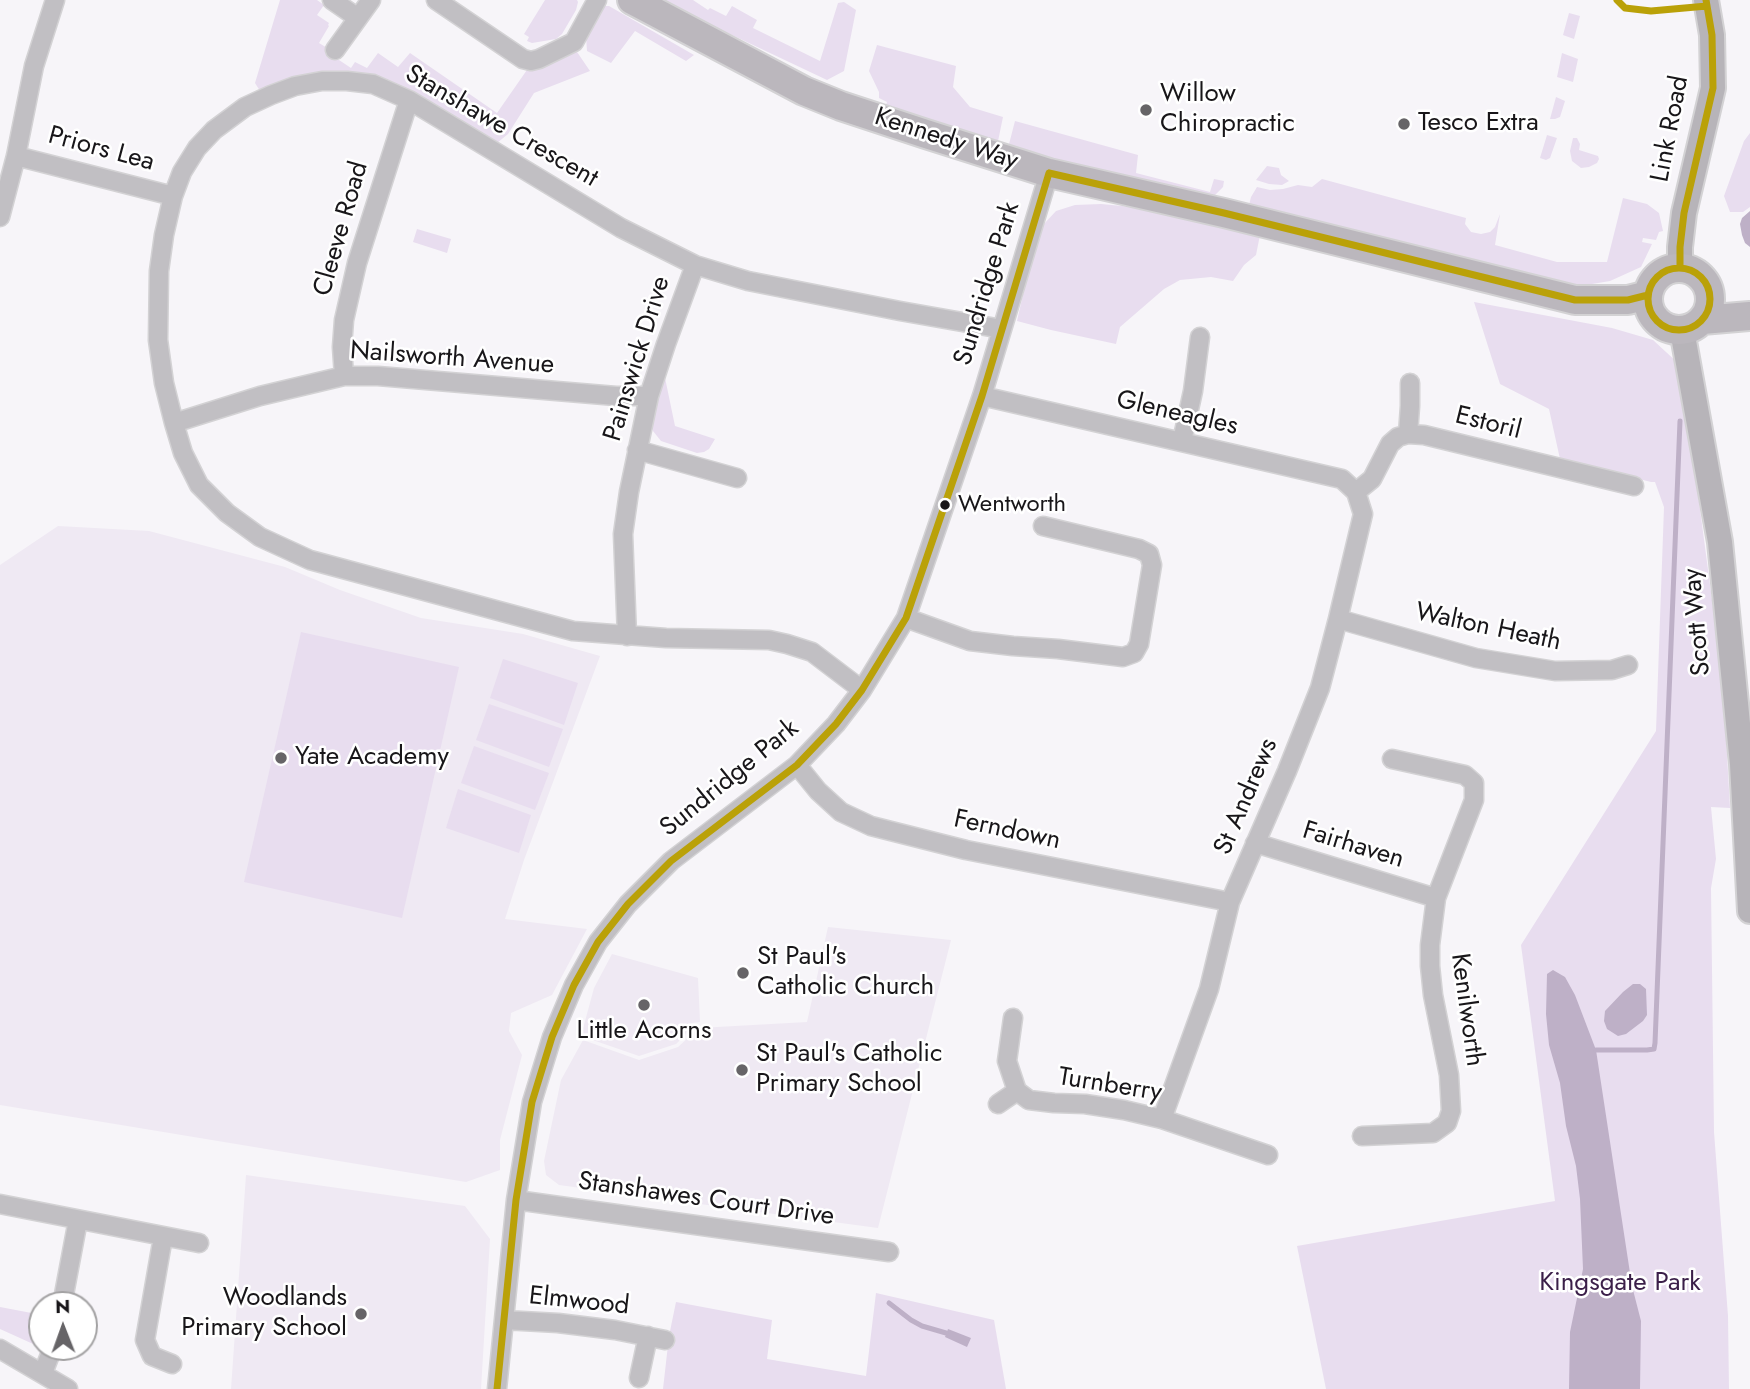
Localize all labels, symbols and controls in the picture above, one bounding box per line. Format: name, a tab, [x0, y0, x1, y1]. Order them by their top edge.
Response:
street label: Stanshawe Crescent	[399, 59, 603, 195]
street label: Link Road	[1645, 73, 1697, 185]
place label: Willow Chiropractic	[1160, 79, 1295, 140]
street label: Kennedy Way	[870, 102, 1022, 178]
marker: Willow Chiropractic	[1138, 102, 1154, 118]
place label: Tesco Extra	[1418, 108, 1539, 140]
marker: Tesco Extra	[1396, 116, 1412, 132]
street label: Priors Lea	[45, 121, 157, 179]
street label: Cleeve Road	[308, 158, 376, 300]
street label: Sundridge Park	[948, 199, 1028, 369]
street label: Painswick Drive	[598, 273, 678, 445]
street label: Nailsworth Avenue	[349, 336, 555, 382]
street label: Gleneagles	[1113, 385, 1241, 443]
street label: Estoril	[1452, 401, 1524, 447]
place label: Wentworth	[958, 491, 1066, 519]
marker: Wentworth	[938, 498, 952, 512]
street label: Scott Way	[1678, 567, 1718, 677]
street label: Walton Heath	[1412, 597, 1564, 659]
street label: Sundridge Park	[654, 714, 806, 844]
street label: St Andrews	[1208, 734, 1286, 860]
place label: Yate Academy	[295, 742, 449, 774]
marker: Yate Academy	[273, 750, 289, 766]
street label: Ferndown	[951, 804, 1063, 858]
street label: Fairhaven	[1298, 816, 1408, 876]
place label: St Paul's Catholic Church	[757, 942, 934, 1004]
street label: Kenilworth	[1443, 951, 1489, 1069]
marker: St Paul's Catholic Church	[735, 965, 751, 981]
marker: Little Acorns	[636, 997, 652, 1013]
place label: Little Acorns	[577, 1016, 711, 1048]
place label: St Paul's Catholic Primary School	[756, 1039, 943, 1100]
marker: St Paul's Catholic Primary School	[734, 1062, 750, 1078]
street label: Turnberry	[1056, 1062, 1164, 1110]
street label: Stanshawes Court Drive	[576, 1167, 836, 1233]
park label: Kingsgate Park	[1539, 1268, 1701, 1300]
street label: Elmwood	[527, 1281, 631, 1323]
place label: Woodlands Primary School	[181, 1283, 347, 1344]
north arrow	[28, 1291, 98, 1361]
text: N	[55, 1293, 70, 1320]
marker: Woodlands Primary School	[353, 1306, 369, 1322]

